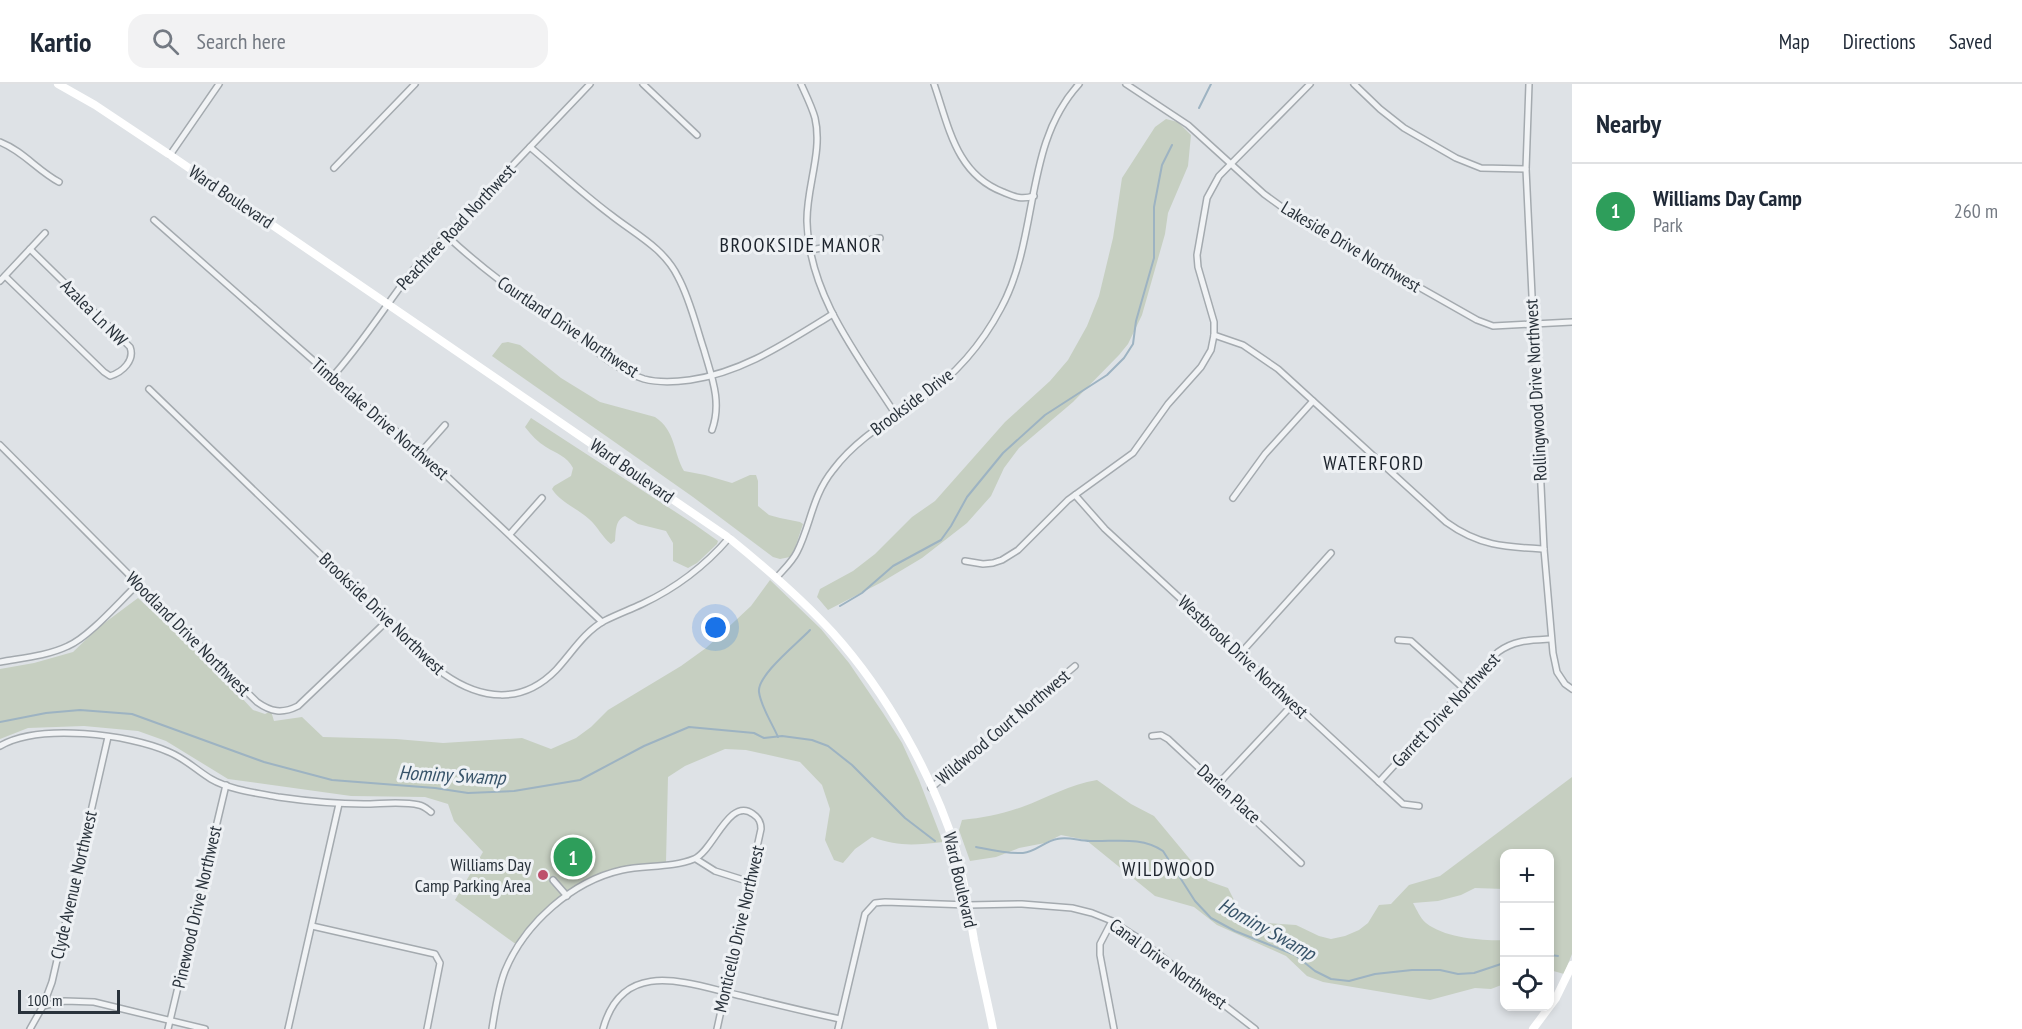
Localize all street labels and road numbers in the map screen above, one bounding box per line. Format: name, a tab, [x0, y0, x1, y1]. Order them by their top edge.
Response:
street label: Peachtree Road Northwest	[391, 159, 520, 295]
street label: Ward Boulevard	[184, 160, 278, 233]
street label: Lakeside Drive Northwest	[1277, 196, 1425, 297]
street label: Courtland Drive Northwest	[493, 271, 643, 382]
street label: Azalea Ln NW	[56, 274, 133, 351]
street label: Rollingwood Drive Northwest	[1519, 298, 1552, 482]
street label: Timberlake Drive Northwest	[307, 353, 454, 485]
street label: Brookside Drive	[866, 363, 958, 440]
street label: Ward Boulevard	[586, 433, 679, 508]
street label: Brookside Drive Northwest	[315, 548, 450, 680]
street label: Woodland Drive Northwest	[121, 567, 256, 701]
street label: Westbrook Drive Northwest	[1173, 590, 1313, 723]
street label: Garrett Drive Northwest	[1387, 648, 1505, 772]
street label: Wildwood Court Northwest	[931, 664, 1074, 789]
street label: Darien Place	[1193, 759, 1266, 828]
street label: Clyde Avenue Northwest	[45, 808, 102, 961]
street label: Pinewood Drive Northwest	[167, 823, 226, 990]
street label: Ward Boulevard	[938, 830, 983, 930]
street label: Monticello Drive Northwest	[708, 843, 769, 1015]
street label: Canal Drive Northwest	[1105, 913, 1232, 1014]

